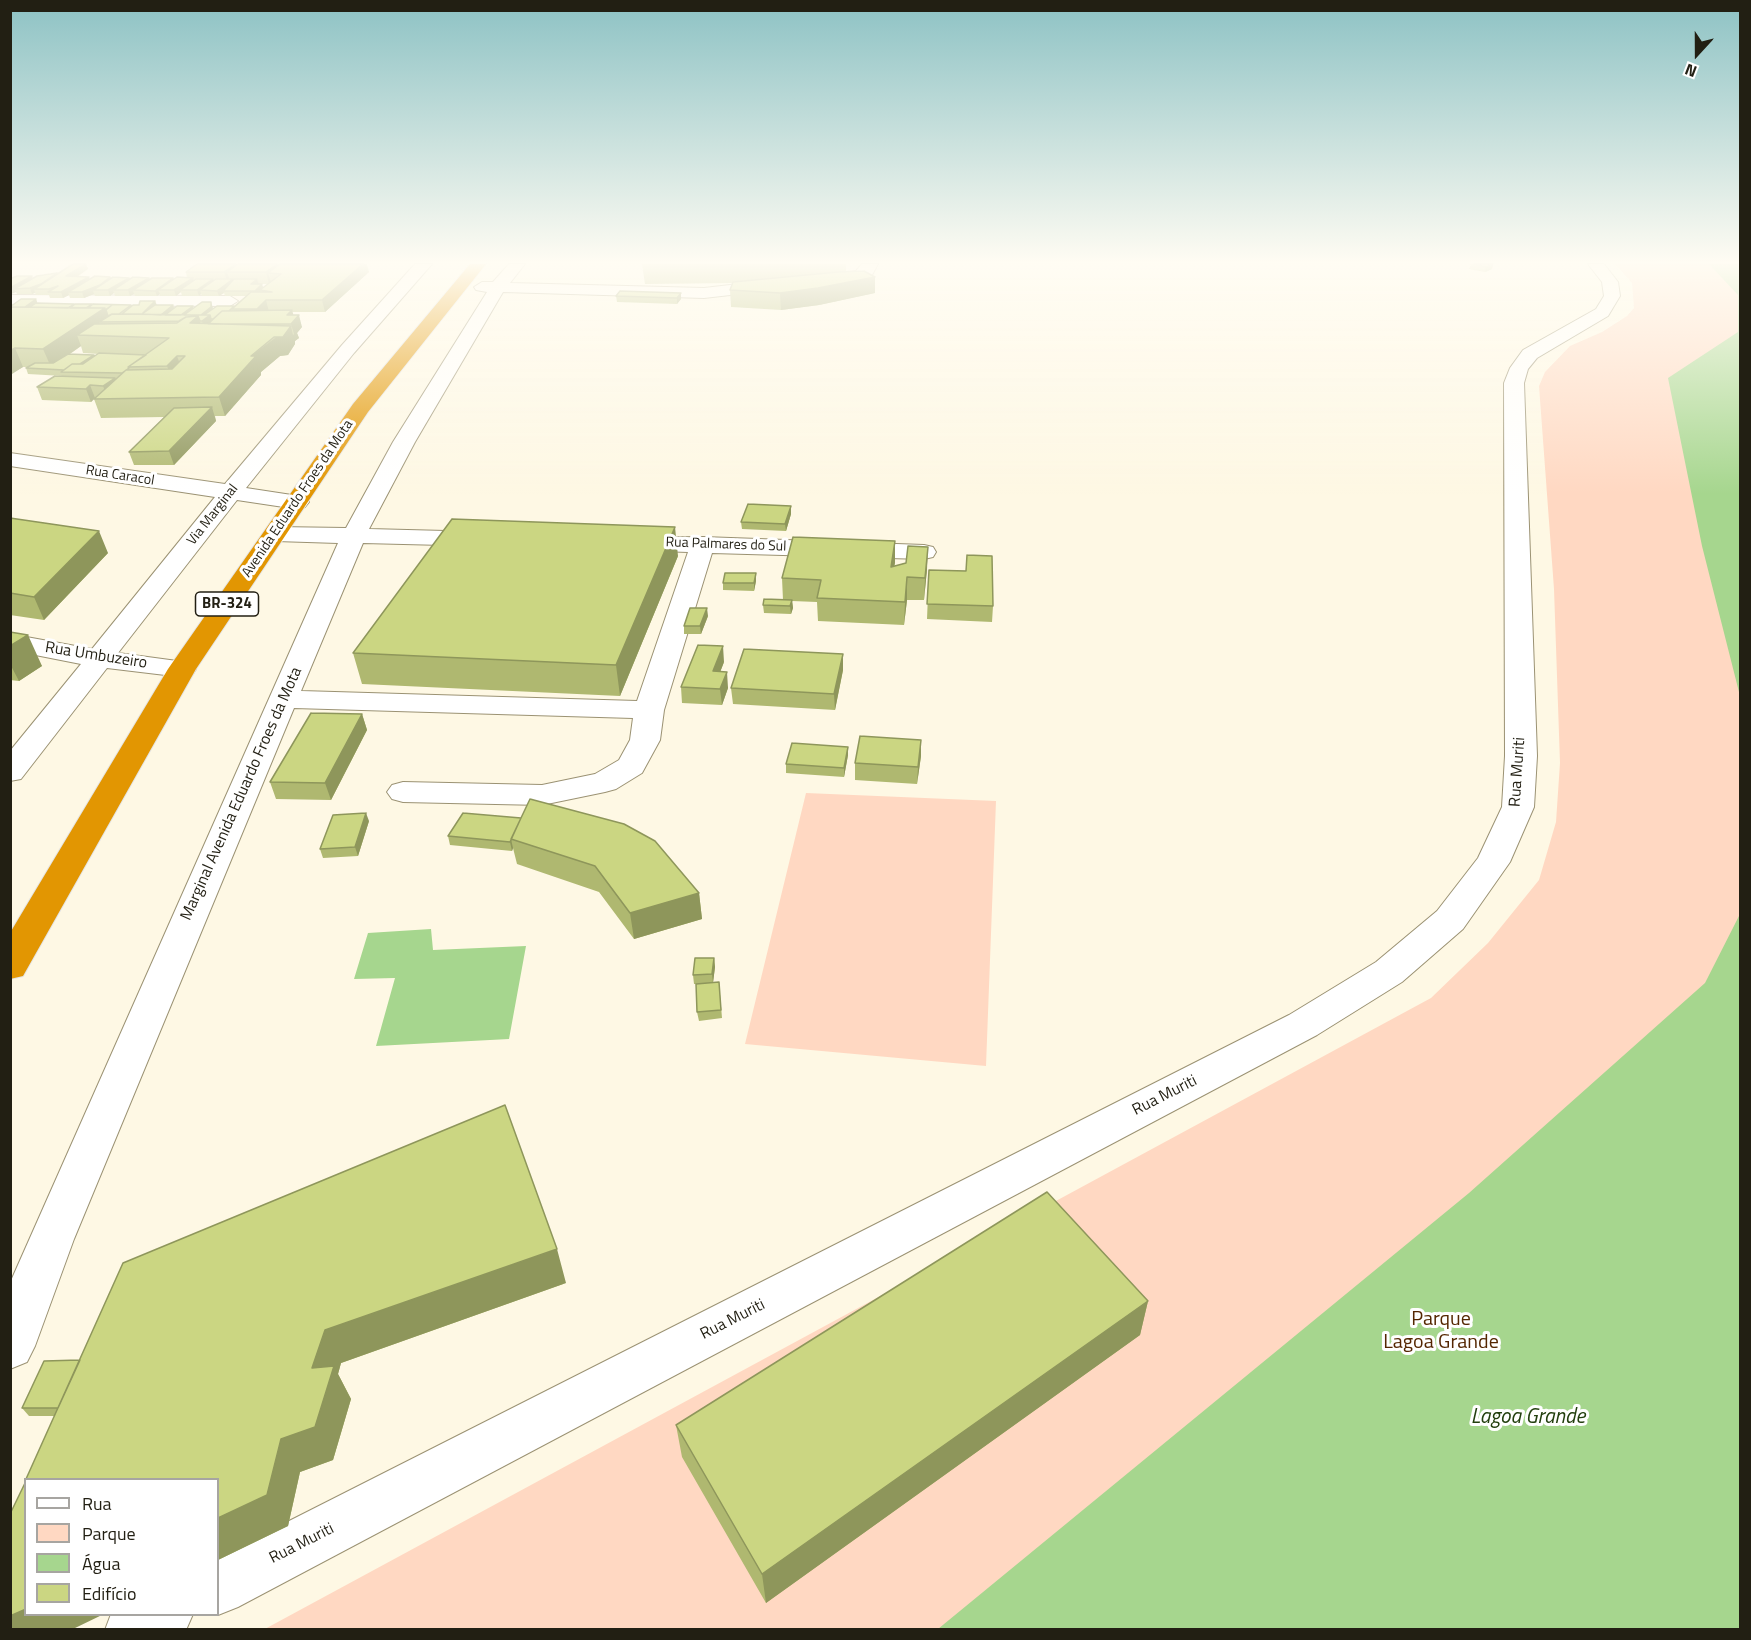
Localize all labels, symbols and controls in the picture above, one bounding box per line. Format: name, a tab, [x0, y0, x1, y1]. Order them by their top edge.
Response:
north arrow	[1667, 24, 1727, 84]
text: N	[1681, 58, 1700, 84]
street label: Avenida Eduardo Froes da Mota	[239, 417, 357, 581]
street label: Rua Caracol	[84, 462, 156, 490]
street label: Via Marginal	[184, 481, 242, 549]
street label: Rua Palmares do Sul	[665, 534, 787, 556]
road number: BR-324	[196, 592, 258, 616]
street label: Rua Umbuzeiro	[44, 638, 148, 674]
street label: Marginal Avenida Eduardo Froes da Mota	[177, 664, 307, 924]
street label: Rua Muriti	[1506, 736, 1530, 808]
street label: Rua Muriti	[1129, 1072, 1201, 1120]
street label: Rua Muriti	[697, 1296, 769, 1344]
park label: Parque Lagoa Grande	[1383, 1308, 1499, 1355]
water label: Lagoa Grande	[1471, 1405, 1585, 1431]
legend	[24, 1478, 219, 1616]
text: Rua	[82, 1490, 112, 1517]
text: Parque	[82, 1520, 136, 1547]
street label: Rua Muriti	[266, 1520, 338, 1568]
text: Água	[82, 1550, 120, 1577]
text: Edifício	[82, 1580, 136, 1607]

